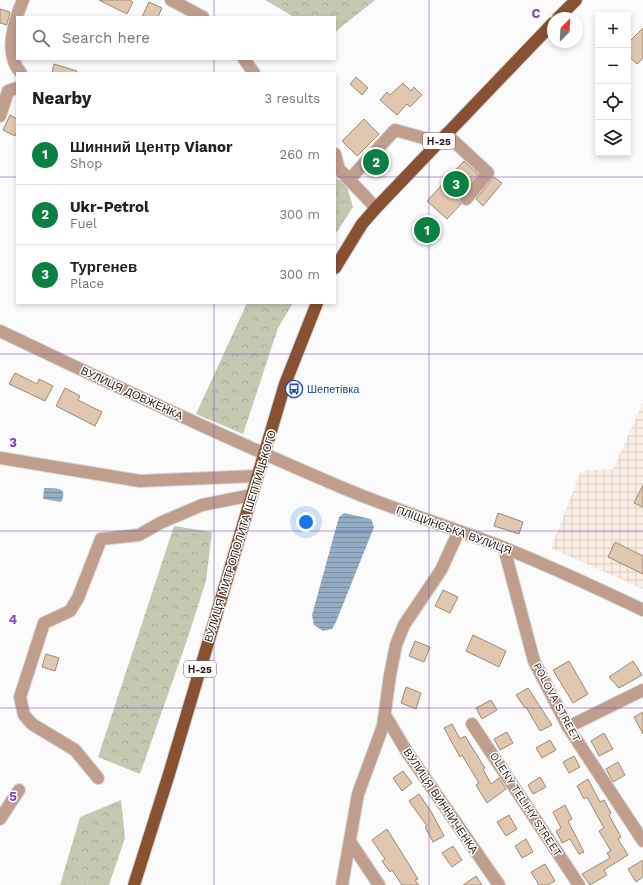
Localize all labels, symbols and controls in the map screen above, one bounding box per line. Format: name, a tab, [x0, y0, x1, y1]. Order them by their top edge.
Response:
text: C	[532, 6, 541, 21]
north arrow	[547, 12, 583, 48]
map controls	[595, 12, 631, 156]
button: +	[595, 12, 631, 48]
search box	[16, 16, 336, 60]
icon: search	[30, 27, 52, 49]
text: Search here	[62, 29, 150, 47]
button: −	[595, 48, 631, 84]
button: locate	[595, 84, 631, 120]
text: Nearby	[32, 88, 91, 108]
text: 3 results	[265, 91, 320, 106]
button: layers	[595, 120, 631, 156]
road number: Н-25	[423, 133, 455, 149]
text: Шинний Центр Vianor	[70, 138, 233, 156]
text: 1	[42, 147, 48, 162]
text: 260 m	[280, 147, 320, 162]
pin: 2	[363, 147, 389, 177]
text: Shop	[70, 156, 102, 171]
pin: 3	[443, 169, 469, 199]
text: Ukr-Petrol	[70, 198, 149, 216]
text: 2	[41, 207, 49, 222]
text: 300 m	[279, 207, 320, 222]
pin: 1	[414, 215, 440, 245]
text: Fuel	[70, 216, 97, 231]
text: Тургенев	[70, 258, 137, 276]
text: 3	[41, 267, 49, 282]
text: 300 m	[279, 267, 320, 282]
text: Place	[70, 276, 104, 291]
street label: ВУЛИЦЯ ДОВЖЕНКА	[79, 364, 185, 423]
bus stop icon: Шепетівка	[284, 379, 304, 399]
place label: Шепетівка	[307, 383, 360, 396]
street label: ВУЛИЦЯ МИТРОПОЛИТА ШЕПТИЦЬКОГО	[202, 428, 279, 644]
text: 3	[9, 435, 17, 450]
street label: ПЛІЩИНСЬКА ВУЛИЦЯ	[394, 504, 513, 557]
your location	[296, 512, 316, 532]
text: 4	[9, 612, 18, 627]
street label: POLOVA STREET	[530, 660, 583, 744]
road number: Н-25	[184, 661, 216, 677]
street label: ВУЛИЦЯ ВИННИЧЕНКА	[401, 746, 481, 857]
street label: OLENY TELIHY STREET	[487, 750, 564, 859]
text: 5	[9, 789, 17, 804]

